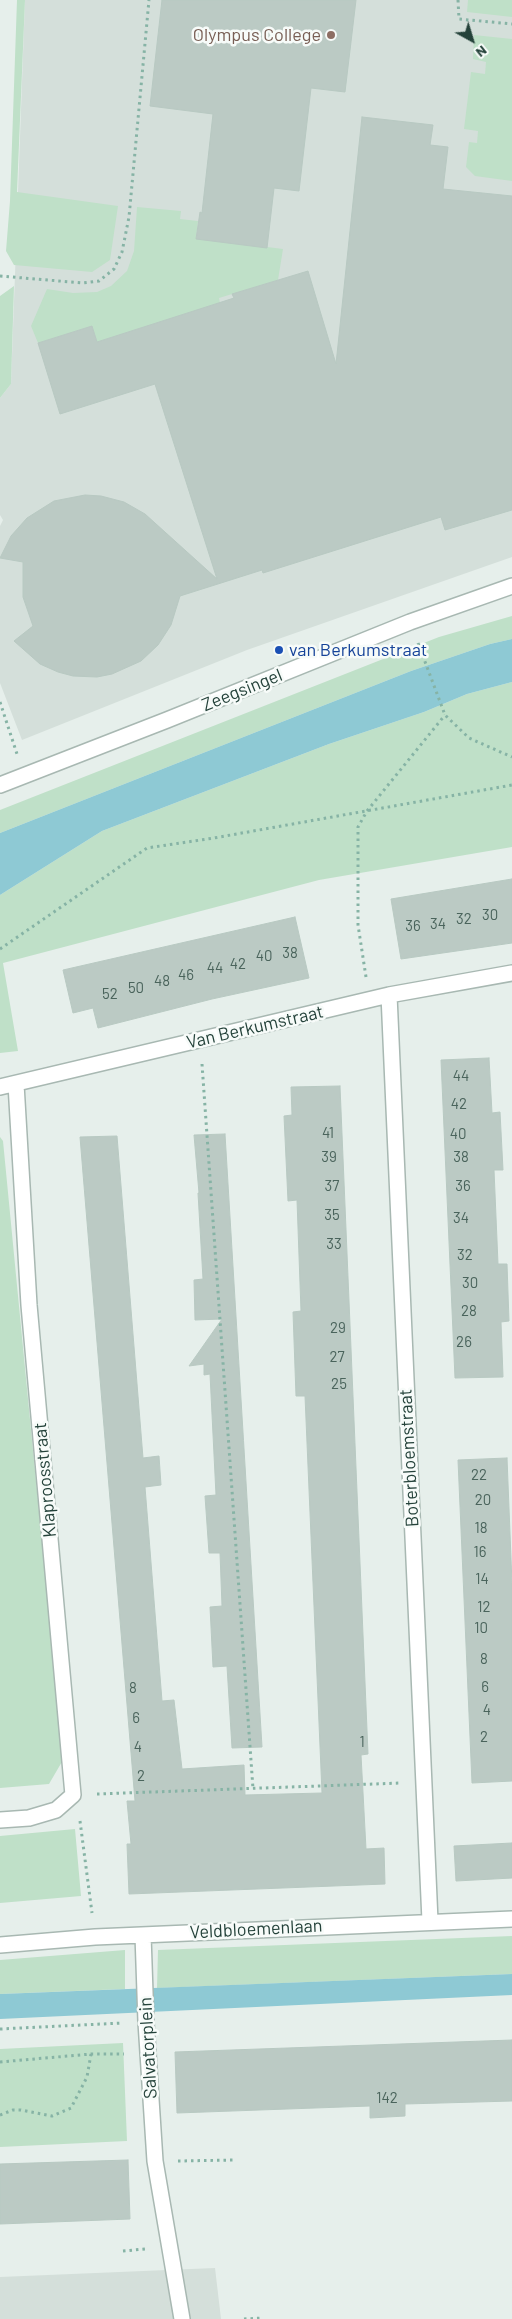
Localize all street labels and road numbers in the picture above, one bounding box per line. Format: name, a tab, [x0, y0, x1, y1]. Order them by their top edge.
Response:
street label: Zeegsingel	[199, 664, 285, 716]
street label: Van Berkumstraat	[184, 1001, 326, 1053]
street label: Boterbloemstraat	[395, 1388, 423, 1528]
street label: Klaproosstraat	[29, 1422, 61, 1538]
street label: Veldbloemenlaan	[189, 1915, 323, 1943]
street label: Salvatorplein	[135, 1997, 161, 2099]

